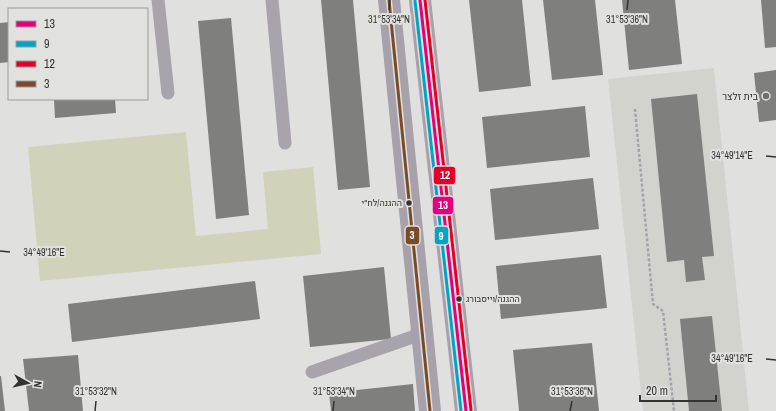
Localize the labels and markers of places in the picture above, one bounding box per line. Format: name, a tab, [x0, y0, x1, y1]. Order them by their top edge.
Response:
place label: בית זלצר	[722, 90, 759, 103]
marker: בית זלצר	[761, 91, 771, 101]
place label: ההגנה/לח״י	[362, 197, 402, 209]
marker: ההגנה/לח״י	[404, 198, 414, 208]
place label: ההגנה/וייסבורג	[466, 293, 520, 305]
marker: ההגנה/וייסבורג	[454, 294, 464, 304]

